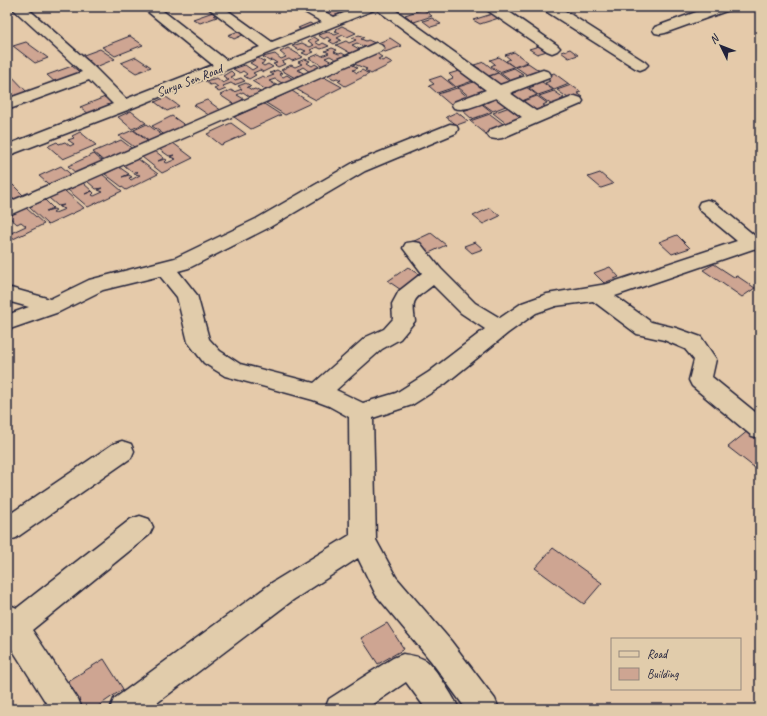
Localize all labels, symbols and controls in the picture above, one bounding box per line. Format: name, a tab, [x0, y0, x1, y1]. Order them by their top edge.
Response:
north arrow	[701, 26, 741, 66]
text: N	[706, 30, 723, 46]
street label: Surya Sen Road	[154, 60, 226, 101]
legend	[611, 638, 741, 690]
text: Road	[647, 646, 669, 662]
text: Building	[647, 666, 679, 682]

